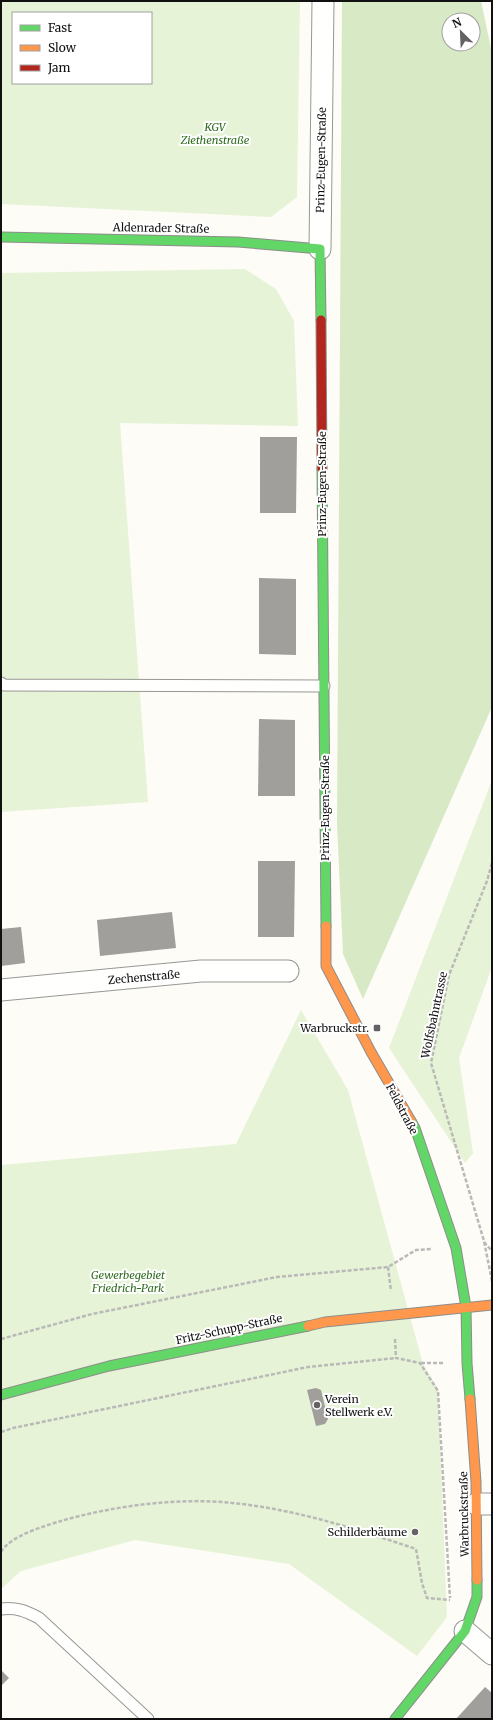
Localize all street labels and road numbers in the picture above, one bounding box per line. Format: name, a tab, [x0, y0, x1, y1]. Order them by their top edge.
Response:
street label: Prinz-Eugen-Straße	[313, 107, 329, 213]
street label: Aldenrader Straße	[112, 220, 210, 236]
street label: Prinz-Eugen-Straße	[315, 431, 329, 537]
street label: Prinz-Eugen-Straße	[318, 755, 332, 861]
street label: Zechenstraße	[107, 967, 181, 987]
street label: Wolfsbahntrasse	[418, 970, 450, 1061]
street label: Feldstraße	[383, 1081, 421, 1137]
street label: Fritz-Schupp-Straße	[175, 1311, 284, 1347]
street label: Warbruckstraße	[456, 1471, 472, 1558]

